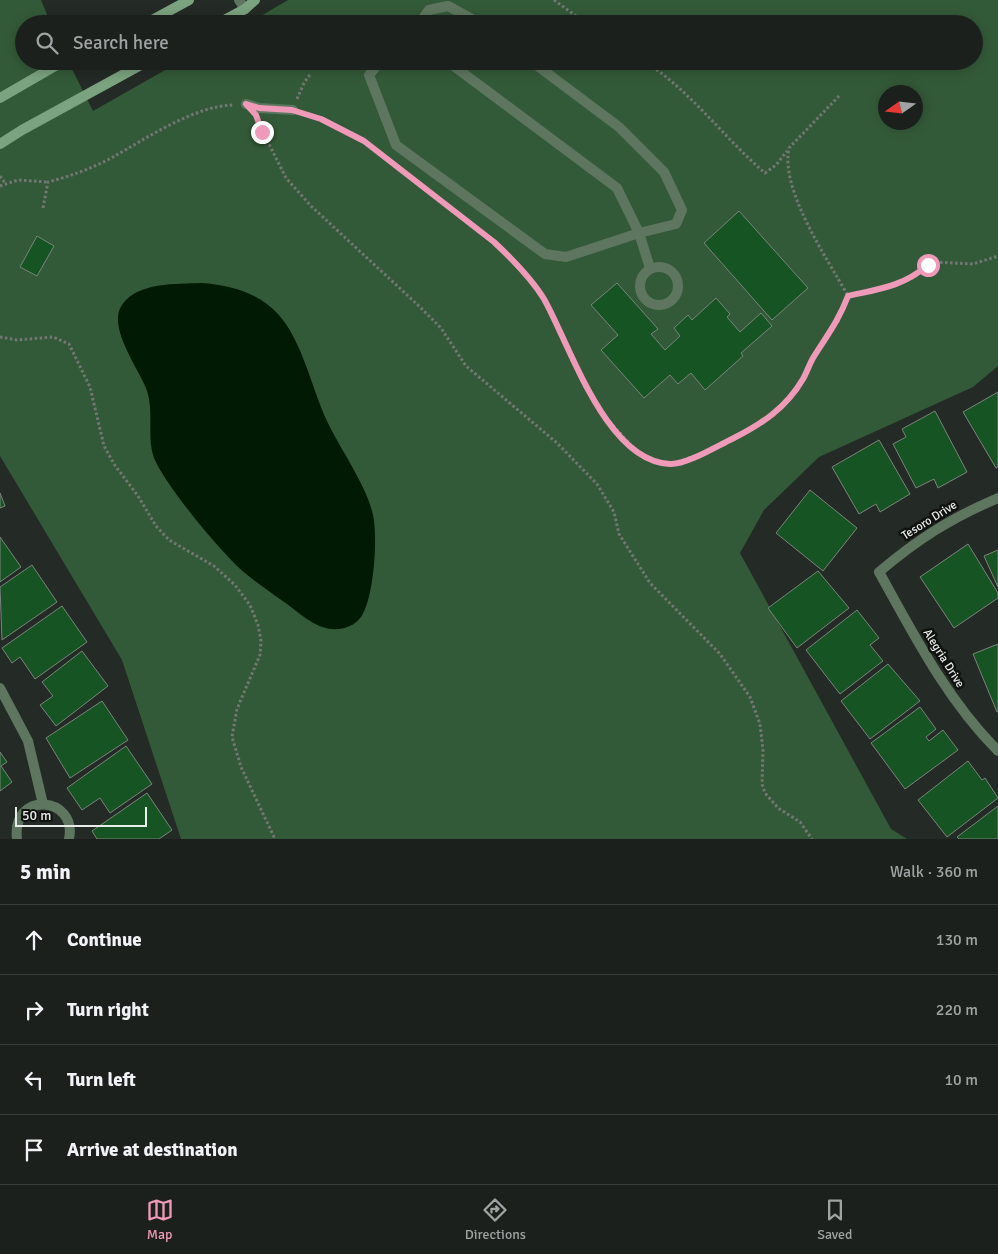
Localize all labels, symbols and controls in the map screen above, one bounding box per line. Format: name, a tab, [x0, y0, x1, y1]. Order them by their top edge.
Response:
search box	[15, 15, 983, 70]
icon: search	[33, 29, 61, 57]
text: Search here	[73, 31, 169, 55]
north arrow	[878, 85, 923, 130]
route end	[251, 121, 274, 144]
route start	[917, 254, 940, 277]
street label: Tesoro Drive	[899, 498, 960, 543]
street label: Alegria Drive	[920, 626, 968, 690]
scale bar	[15, 804, 148, 827]
text: 50 m	[22, 807, 51, 824]
text: 5 min	[20, 859, 71, 885]
text: Walk · 360 m	[890, 862, 978, 882]
icon: ahead	[20, 926, 48, 954]
text: Continue	[67, 928, 142, 952]
text: 130 m	[936, 930, 978, 950]
icon: right	[20, 996, 48, 1024]
text: Turn right	[67, 998, 149, 1022]
text: 220 m	[936, 1000, 978, 1020]
icon: left	[20, 1066, 48, 1094]
text: Turn left	[67, 1068, 136, 1092]
text: 10 m	[944, 1070, 978, 1090]
icon: arrive	[20, 1136, 48, 1164]
text: Arrive at destination	[67, 1138, 238, 1162]
tab: Map	[146, 1196, 174, 1243]
tab: Directions	[465, 1196, 526, 1243]
tab: Saved	[817, 1196, 852, 1243]

